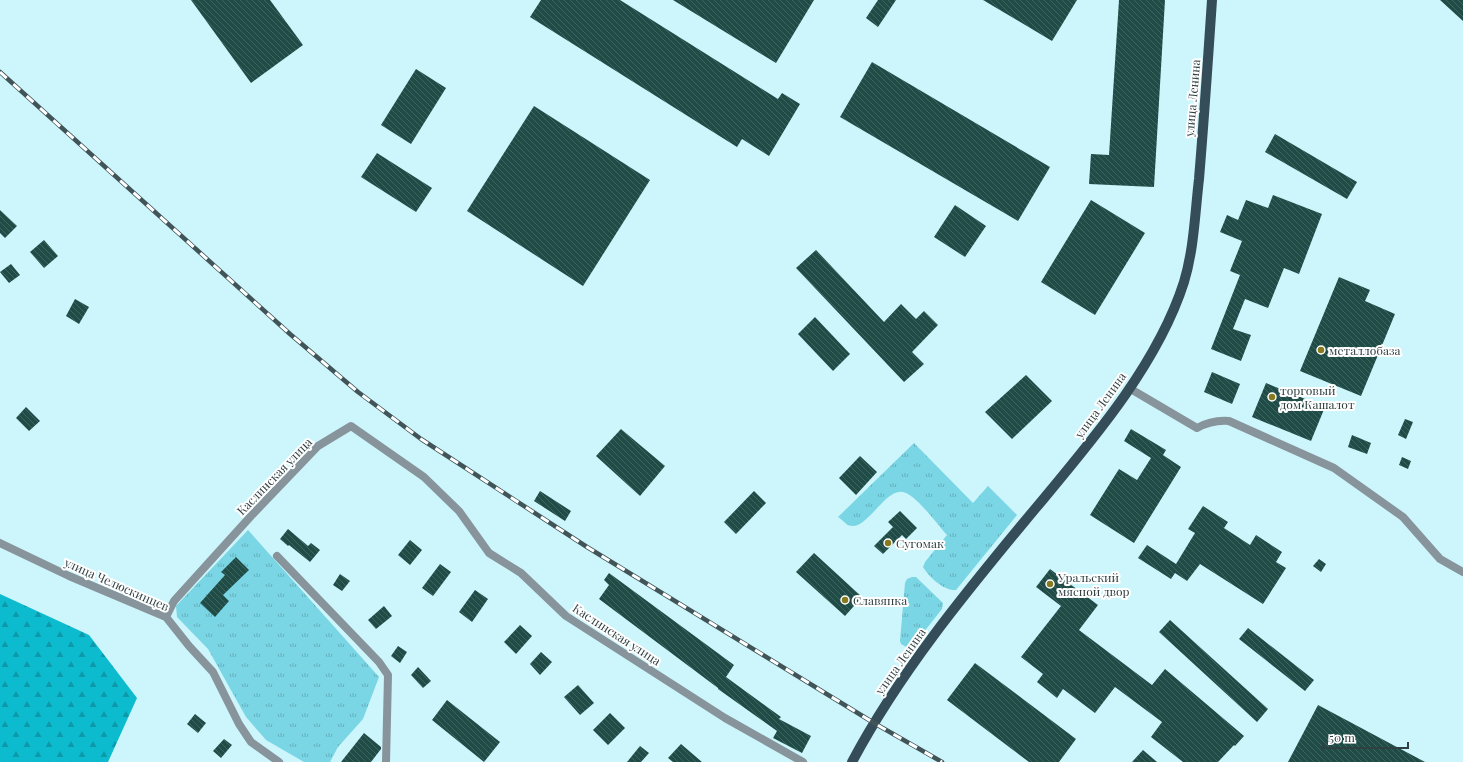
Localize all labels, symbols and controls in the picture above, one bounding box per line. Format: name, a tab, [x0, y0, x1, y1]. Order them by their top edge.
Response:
street label: улица Ленина	[1181, 59, 1203, 138]
place label: металлобаза	[1329, 342, 1401, 358]
marker: металлобаза	[1316, 345, 1326, 355]
street label: улица Ленина	[1070, 369, 1129, 442]
place label: торговый дом Кашалот	[1280, 382, 1355, 412]
marker: торговый дом Кашалот	[1267, 392, 1277, 402]
street label: Каслинская улица	[233, 434, 315, 518]
place label: Сугомак	[896, 535, 944, 551]
marker: Сугомак	[883, 538, 893, 548]
street label: улица Челюскинцев	[61, 553, 172, 614]
place label: Уральский мясной двор	[1057, 569, 1130, 599]
marker: Уральский мясной двор	[1045, 579, 1055, 589]
place label: Славянка	[853, 592, 907, 608]
marker: Славянка	[840, 595, 850, 605]
street label: Каслинская улица	[570, 600, 664, 668]
street label: улица Ленина	[871, 625, 929, 698]
scale bar	[1323, 724, 1408, 750]
text: 50 m	[1329, 729, 1355, 745]

